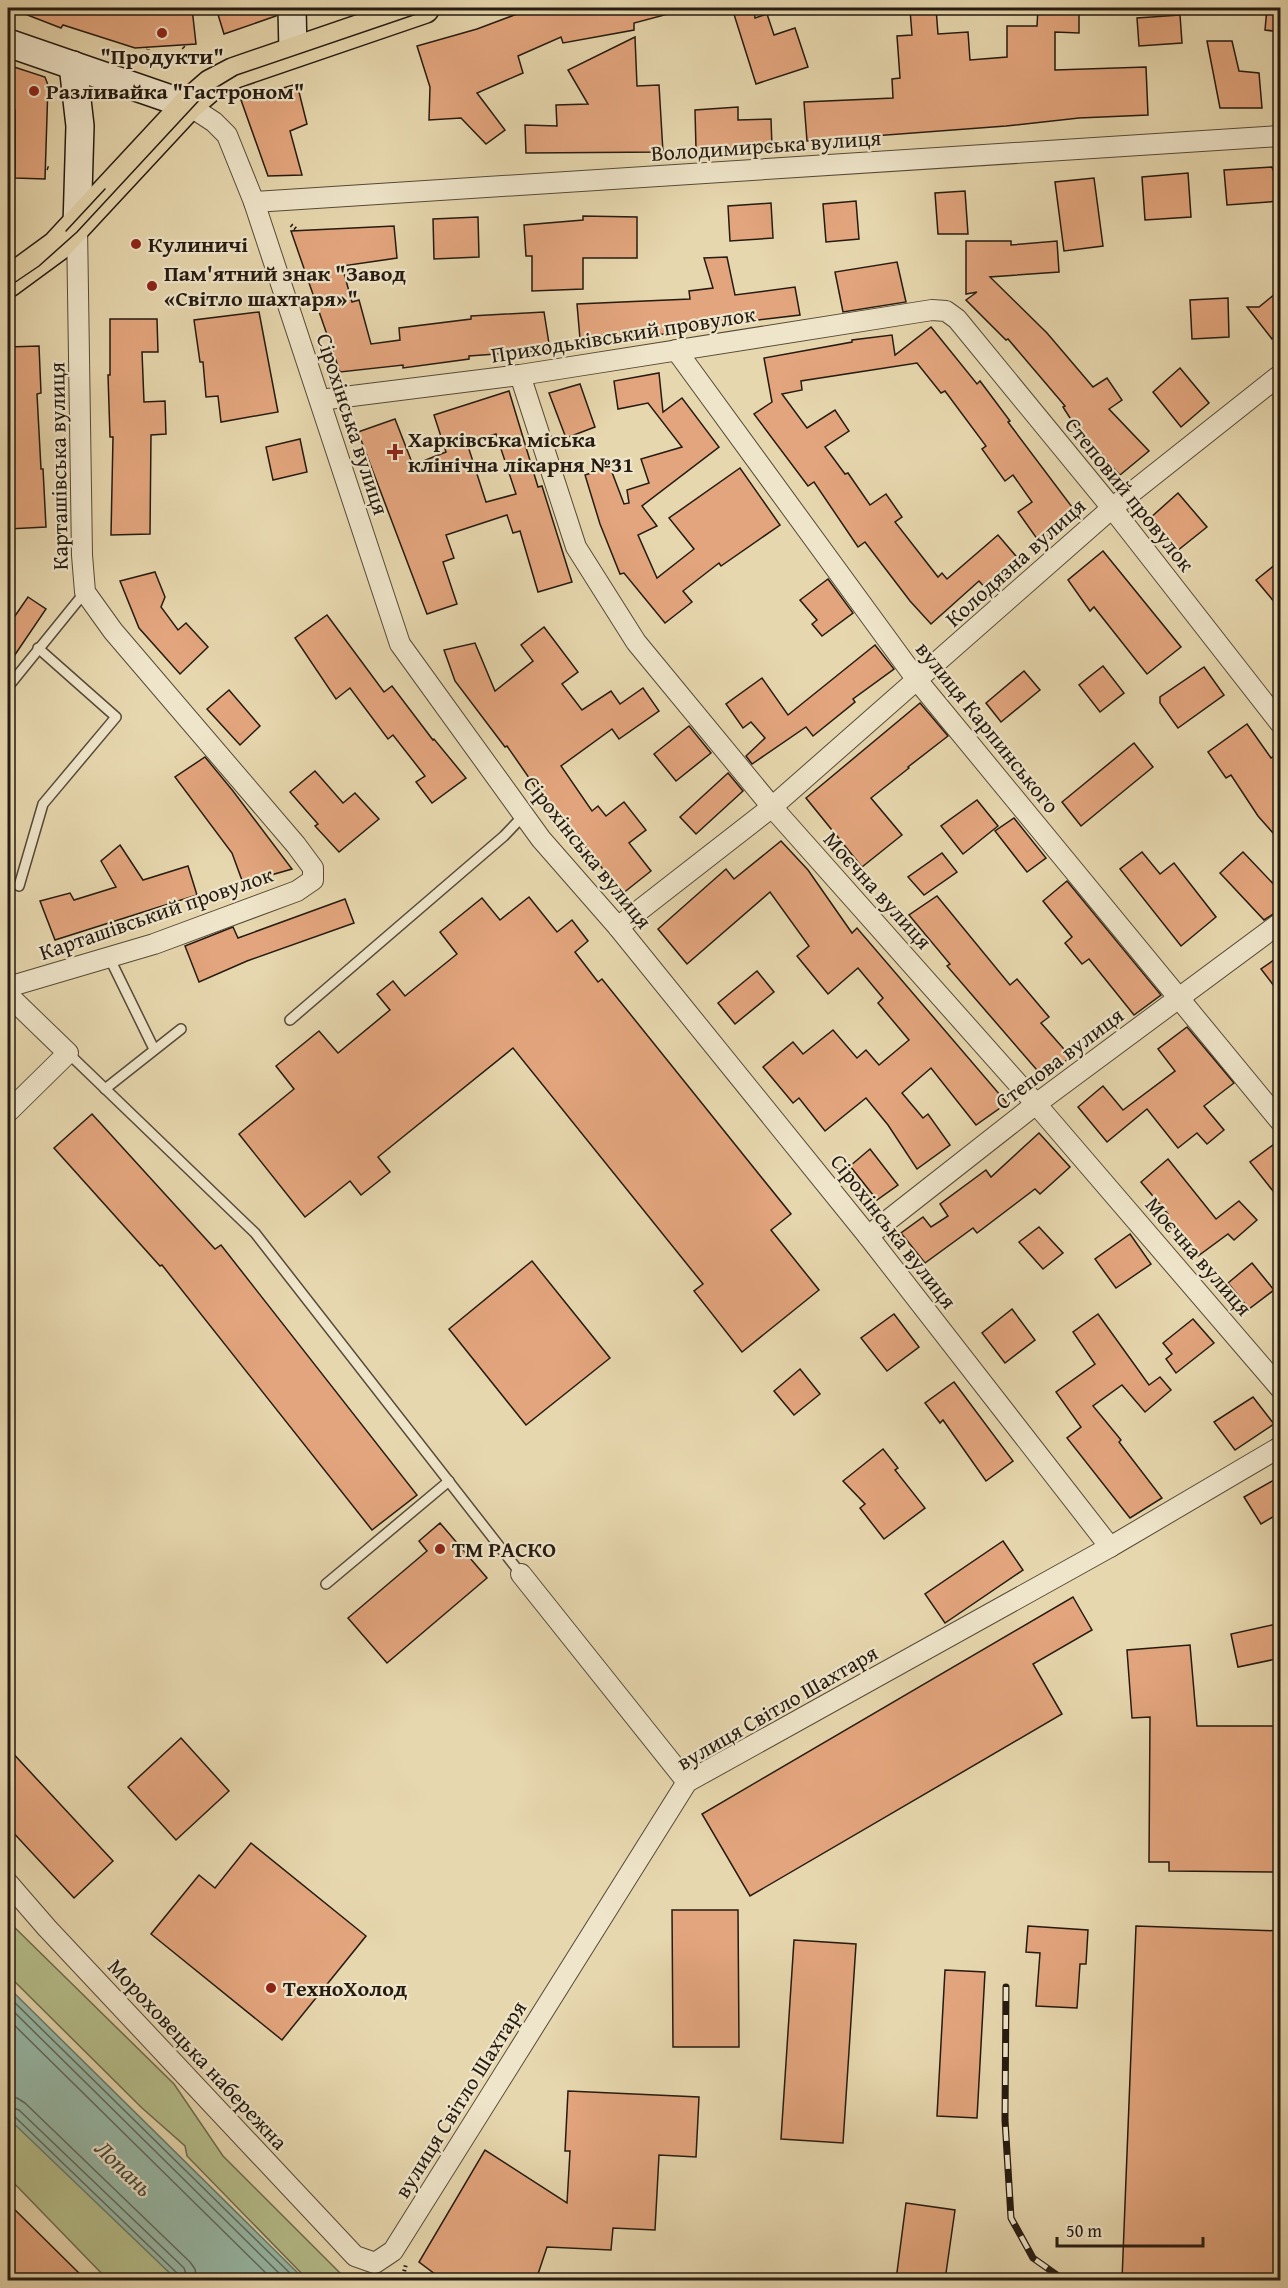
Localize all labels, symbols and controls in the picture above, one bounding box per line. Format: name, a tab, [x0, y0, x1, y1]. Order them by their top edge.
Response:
marker: "Продукти"	[155, 26, 169, 40]
place label: "Продукти"	[100, 40, 224, 72]
place label: Разливайка "Гастроном"	[46, 75, 304, 107]
marker: Разливайка "Гастроном"	[27, 84, 41, 98]
street label: Володимирська вулиця	[650, 121, 882, 169]
place label: Кулиничі	[148, 228, 248, 260]
marker: Кулиничі	[129, 237, 143, 251]
place label: Пам'ятний знак "Завод «Світло шахтаря»"	[164, 257, 407, 314]
marker: Пам'ятний знак "Завод «Світло шахтаря»"	[145, 279, 159, 293]
street label: Приходьківський провулок	[488, 297, 758, 371]
street label: Сірохінська вулиця	[309, 329, 397, 519]
street label: Карташівська вулиця	[40, 362, 76, 570]
street label: Степовий провулок	[1058, 410, 1203, 578]
place label: Харківська міська клінічна лікарня №31	[408, 423, 634, 480]
marker: Харківська міська клінічна лікарня №31	[386, 443, 404, 461]
street label: Колодязна вулиця	[938, 490, 1092, 634]
street label: вулиця Карпинського	[908, 634, 1068, 820]
street label: Сірохінська вулиця	[516, 768, 660, 936]
street label: Моєчна вулиця	[816, 824, 940, 956]
street label: Карташівський провулок	[35, 858, 278, 968]
street label: Степова вулиця	[988, 999, 1130, 1117]
street label: Сірохінська вулиця	[823, 1147, 965, 1315]
street label: Моєчна вулиця	[1138, 1189, 1260, 1323]
place label: ТМ РАСКО	[452, 1533, 556, 1565]
marker: ТМ РАСКО	[433, 1542, 447, 1556]
street label: вулиця Світло Шахтаря	[670, 1636, 884, 1778]
street label: Мороховецька набережна	[101, 1951, 296, 2157]
place label: ТехноХолод	[283, 1972, 408, 2004]
marker: ТехноХолод	[264, 1981, 278, 1995]
street label: вулиця Світло Шахтаря	[386, 1994, 534, 2204]
water label: Лопань	[87, 2131, 161, 2205]
scale bar	[1057, 2210, 1202, 2248]
text: 50 m	[1066, 2217, 1102, 2244]

